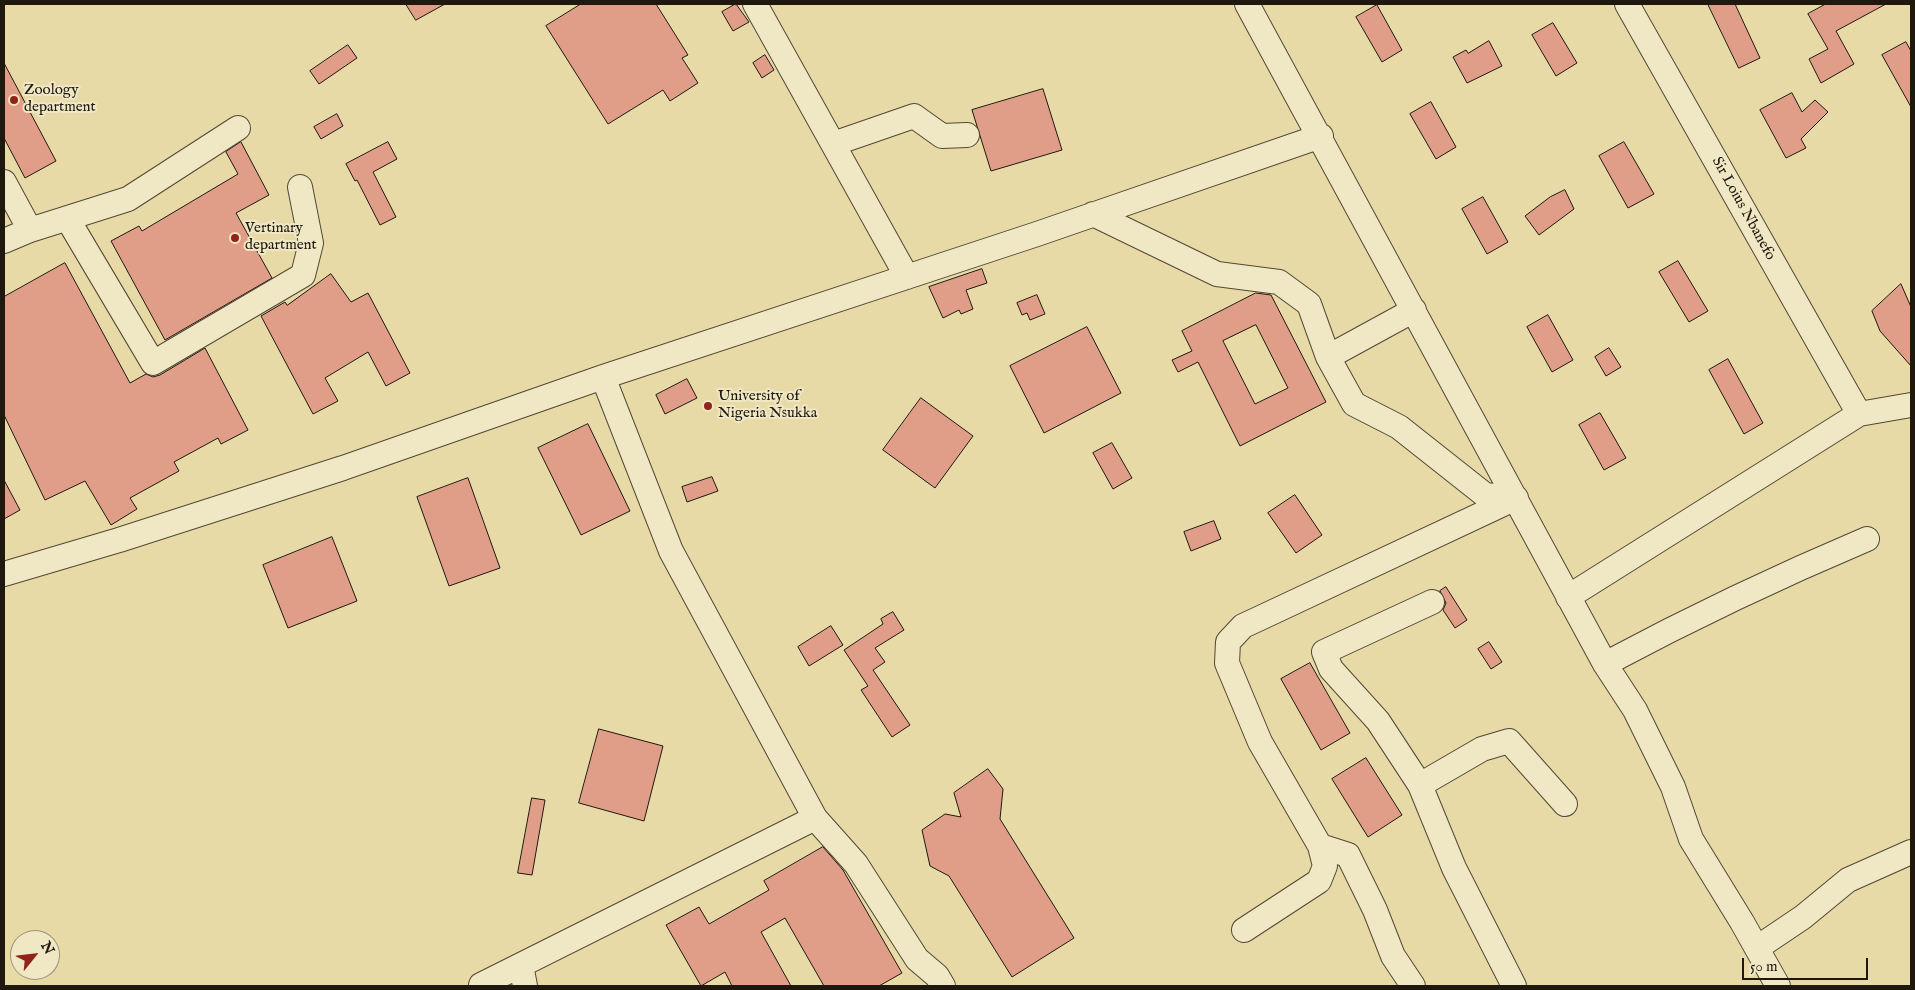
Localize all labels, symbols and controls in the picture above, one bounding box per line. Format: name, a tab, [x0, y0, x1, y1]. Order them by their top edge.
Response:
place label: Zoology department	[24, 82, 96, 117]
marker: Zoology department	[8, 94, 20, 106]
street label: Sir Loius Nbanefo	[1707, 154, 1779, 264]
place label: Vertinary department	[245, 220, 317, 255]
marker: Vertinary department	[229, 232, 241, 244]
place label: University of Nigeria Nsukka	[718, 388, 817, 423]
marker: University of Nigeria Nsukka	[702, 400, 714, 412]
north arrow	[10, 930, 60, 980]
text: N	[36, 939, 58, 958]
scale bar	[1745, 948, 1871, 980]
text: 50 m	[1750, 957, 1778, 976]

